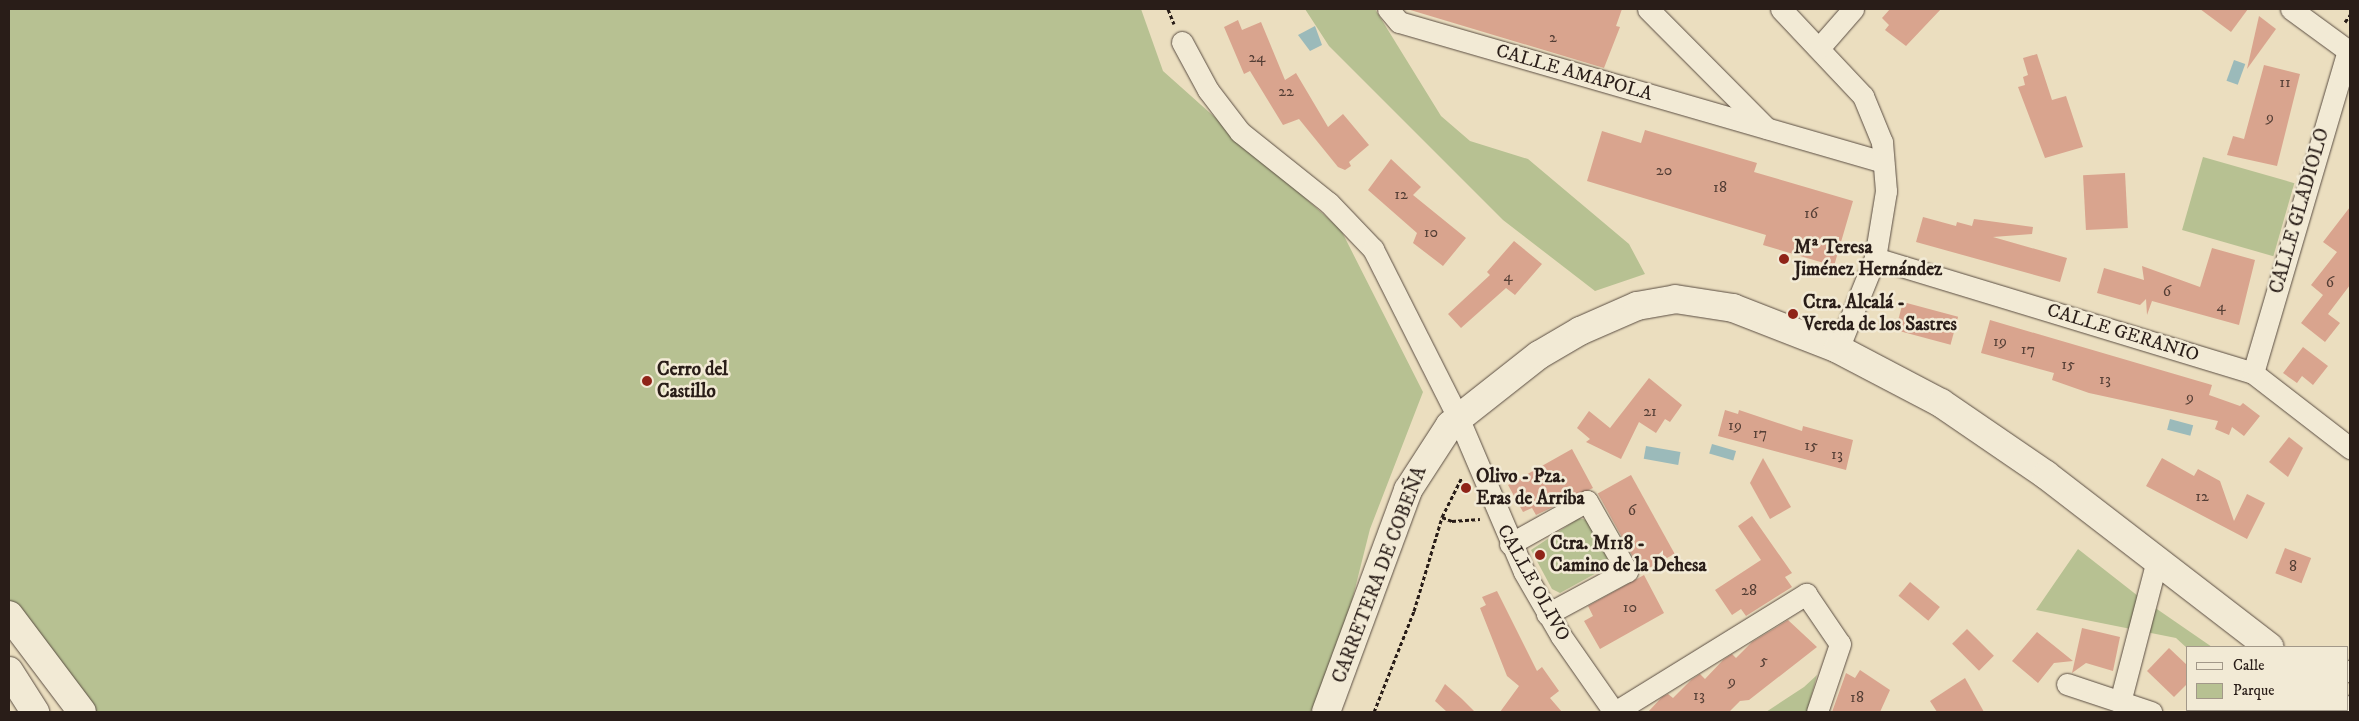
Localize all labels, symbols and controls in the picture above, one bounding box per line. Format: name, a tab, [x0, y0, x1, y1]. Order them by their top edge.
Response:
house number: 2	[1549, 27, 1557, 47]
street label: CALLE AMAPOLA	[1493, 40, 1655, 106]
house number: 24	[1248, 47, 1266, 67]
house number: 11	[2279, 72, 2291, 92]
house number: 22	[1278, 81, 1294, 101]
house number: 9	[2266, 107, 2274, 127]
street label: CALLE GLADIOLO	[2265, 126, 2335, 296]
house number: 20	[1656, 160, 1672, 180]
house number: 18	[1713, 177, 1727, 197]
house number: 12	[1394, 184, 1408, 204]
house number: 16	[1804, 203, 1818, 223]
house number: 10	[1424, 222, 1438, 242]
place label: Mª Teresa Jiménez Hernández	[1794, 237, 1942, 281]
marker: Mª Teresa Jiménez Hernández	[1778, 253, 1790, 265]
house number: 4	[1503, 266, 1513, 286]
house number: 6	[2326, 272, 2334, 292]
house number: 6	[2163, 281, 2171, 301]
place label: Ctra. Alcalá - Vereda de los Sastres	[1803, 292, 1957, 336]
house number: 4	[2216, 296, 2226, 316]
street label: CALLE GERANIO	[2044, 299, 2202, 367]
marker: Ctra. Alcalá - Vereda de los Sastres	[1787, 308, 1799, 320]
house number: 19	[1993, 331, 2007, 351]
house number: 17	[2021, 339, 2035, 359]
house number: 15	[2061, 354, 2075, 374]
place label: Cerro del Castillo	[657, 359, 728, 403]
house number: 13	[2099, 369, 2111, 389]
marker: Cerro del Castillo	[641, 375, 653, 387]
house number: 9	[2186, 387, 2194, 407]
house number: 21	[1643, 401, 1657, 421]
house number: 19	[1728, 415, 1742, 435]
house number: 17	[1753, 423, 1767, 443]
house number: 15	[1804, 435, 1818, 455]
house number: 13	[1831, 444, 1843, 464]
street label: CARRETERA DE COBEÑA	[1328, 463, 1432, 687]
place label: Olivo - Pza. Eras de Arriba	[1476, 466, 1585, 510]
marker: Olivo - Pza. Eras de Arriba	[1460, 482, 1472, 494]
house number: 12	[2195, 486, 2209, 506]
house number: 6	[1628, 500, 1636, 520]
street label: CALLE OLIVO	[1492, 521, 1574, 645]
place label: Ctra. M118 - Camino de la Dehesa	[1550, 533, 1707, 577]
marker: Ctra. M118 - Camino de la Dehesa	[1534, 549, 1546, 561]
house number: 8	[2289, 556, 2297, 576]
house number: 28	[1741, 580, 1757, 600]
house number: 10	[1623, 597, 1637, 617]
legend	[2186, 646, 2349, 711]
house number: 5	[1760, 650, 1768, 670]
text: Calle	[2233, 656, 2265, 675]
house number: 9	[1728, 671, 1736, 691]
text: Parque	[2233, 681, 2274, 700]
house number: 13	[1693, 685, 1705, 705]
house number: 18	[1850, 687, 1864, 707]

